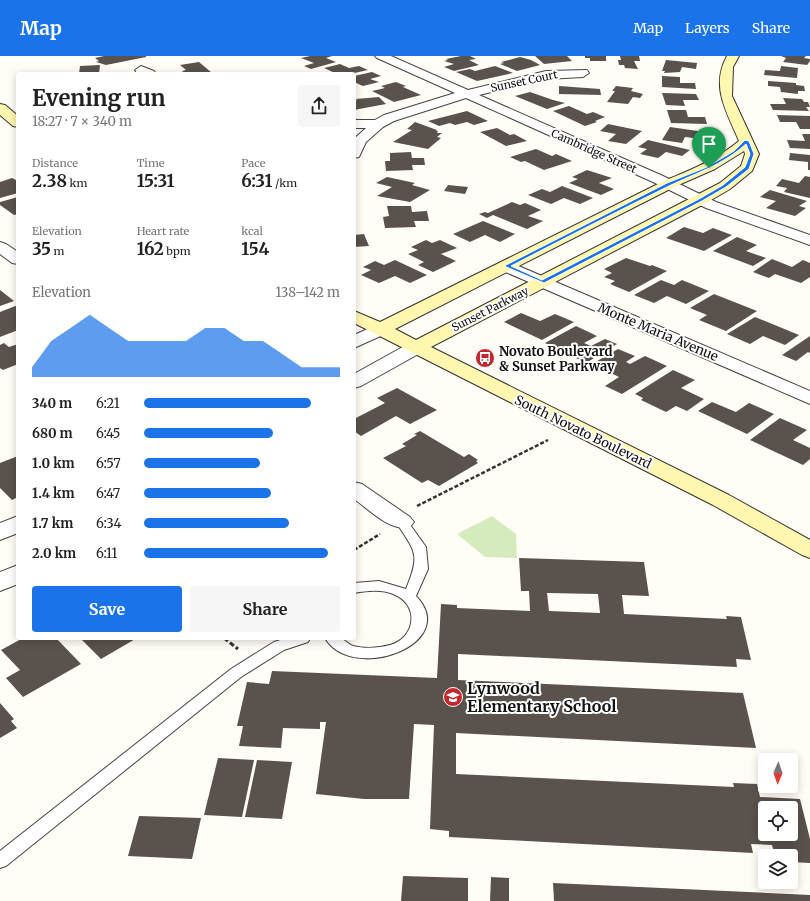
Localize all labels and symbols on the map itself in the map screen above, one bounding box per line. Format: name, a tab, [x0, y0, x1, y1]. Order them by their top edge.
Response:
street label: Sunset Court	[489, 67, 559, 95]
street label: Cambridge Street	[549, 126, 640, 176]
pin	[692, 127, 726, 168]
street label: Sunset Parkway	[449, 283, 531, 334]
street label: Monte Maria Avenue	[595, 299, 721, 365]
place label: Novato Boulevard & Sunset Parkway	[499, 343, 615, 375]
bus stop icon: Novato Boulevard & Sunset Parkway	[474, 347, 496, 369]
street label: South Novato Boulevard	[512, 391, 654, 473]
place label: Lynwood Elementary School	[467, 678, 616, 716]
school or university icon: Lynwood Elementary School	[442, 686, 464, 708]
north arrow	[758, 753, 798, 793]

